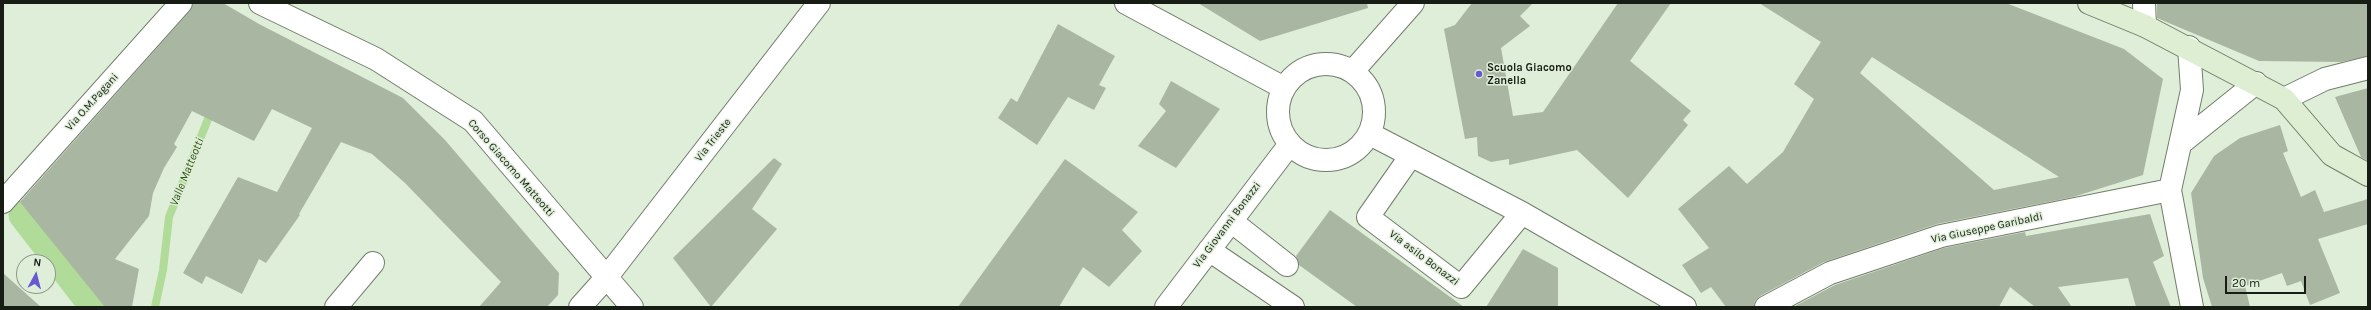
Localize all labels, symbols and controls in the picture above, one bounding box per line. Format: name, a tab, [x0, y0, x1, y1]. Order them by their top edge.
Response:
place label: Scuola Giacomo Zanella	[1487, 61, 1572, 87]
marker: Scuola Giacomo Zanella	[1474, 69, 1484, 79]
street label: Via O.M.Pagani	[63, 71, 121, 133]
street label: Corso Giacomo Matteotti	[465, 116, 557, 220]
street label: Via Trieste	[692, 116, 734, 164]
water label: Valle Matteotti	[167, 136, 207, 208]
street label: Via Giovanni Bonazzi	[1190, 179, 1264, 271]
street label: Via Giuseppe Garibaldi	[1930, 210, 2044, 246]
street label: Via asilo Bonazzi	[1386, 227, 1462, 289]
north arrow	[16, 254, 56, 294]
text: N	[33, 256, 42, 270]
scale bar	[2227, 268, 2308, 294]
text: 20 m	[2232, 276, 2260, 290]

